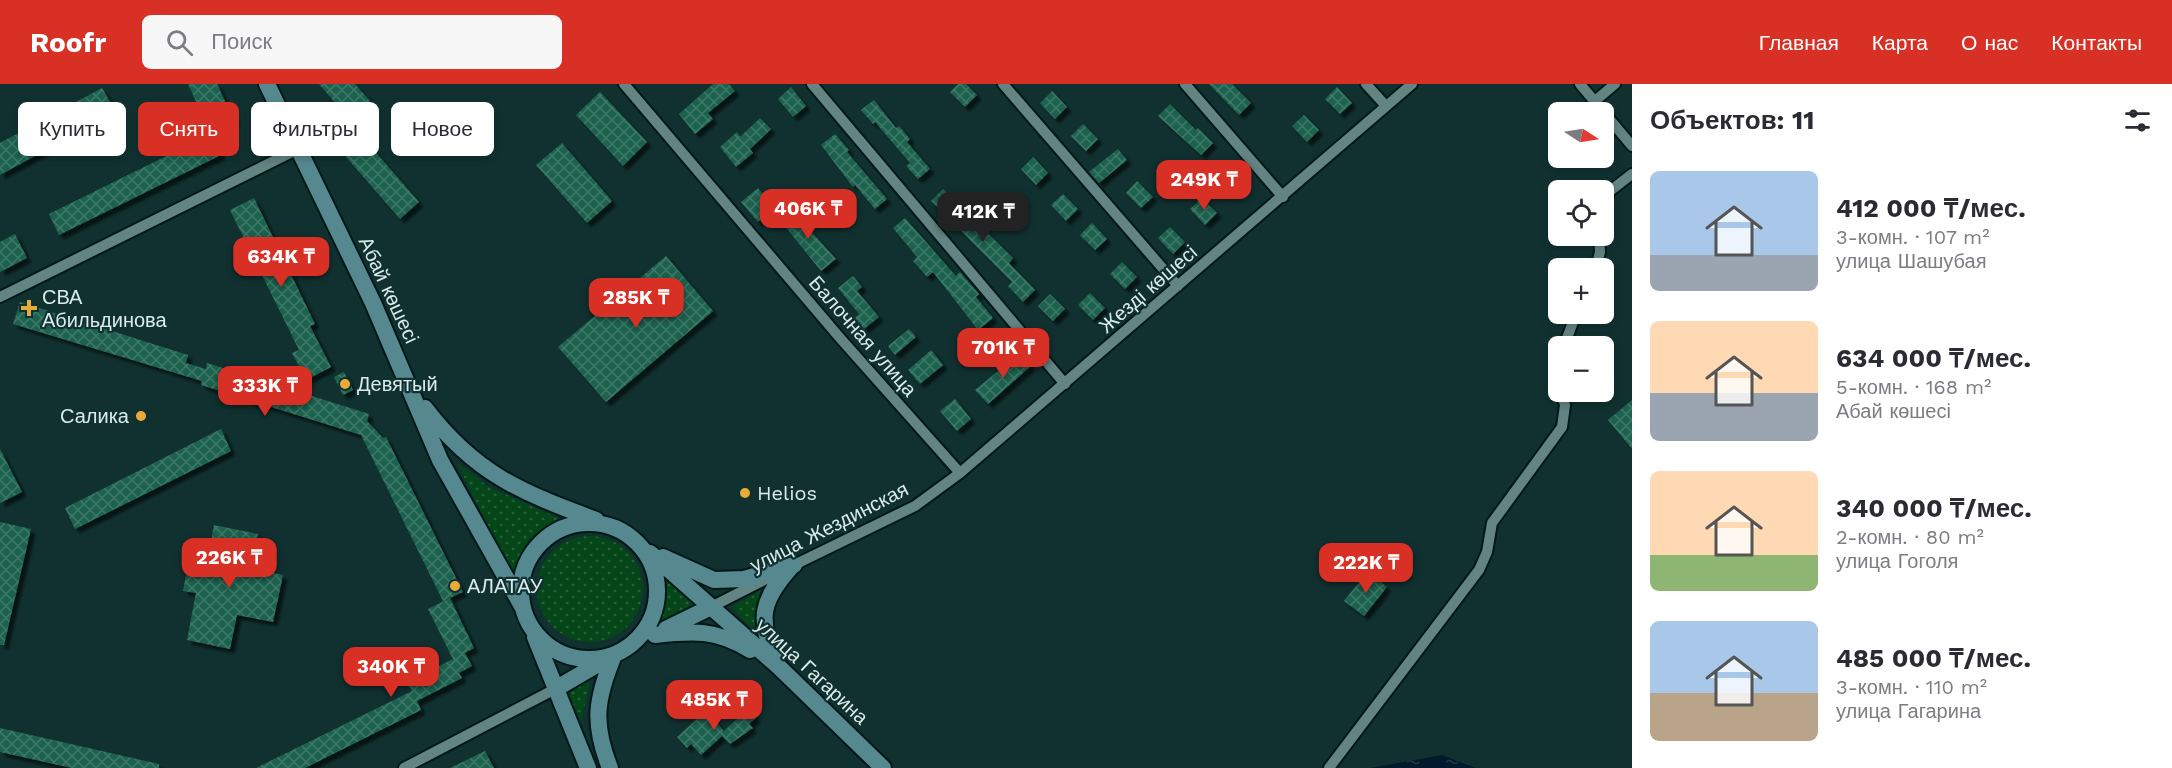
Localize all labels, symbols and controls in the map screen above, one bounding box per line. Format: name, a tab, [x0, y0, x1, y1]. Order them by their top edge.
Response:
search box	[142, 15, 562, 69]
text: Roofr	[30, 26, 106, 59]
icon: search	[163, 26, 196, 59]
text: Поиск	[211, 29, 272, 54]
text: Главная	[1759, 30, 1839, 55]
text: Карта	[1872, 30, 1928, 55]
text: О нас	[1961, 30, 2018, 55]
text: Контакты	[2051, 30, 2142, 55]
chip: Купить	[18, 102, 126, 156]
chip: Снять	[138, 102, 239, 156]
chip: Фильтры	[251, 102, 379, 156]
chip: Новое	[391, 102, 494, 156]
north arrow	[1548, 102, 1614, 168]
map controls	[1548, 102, 1614, 402]
icon: filters	[2121, 104, 2154, 137]
text: Объектов: 11	[1650, 105, 1814, 135]
pin: 249K ₸	[1155, 160, 1253, 211]
text: 249K ₸	[1170, 167, 1238, 191]
button: locate	[1548, 180, 1614, 246]
pin: 406K ₸	[759, 189, 857, 240]
pin: 412K ₸	[934, 192, 1032, 243]
text: 412 000 ₸/мес.	[1836, 193, 2026, 223]
icon: home	[1698, 195, 1770, 267]
text: 406K ₸	[774, 196, 842, 220]
text: 412K ₸	[951, 199, 1015, 223]
text: 3-комн. · 107 m²	[1836, 225, 1989, 249]
street label: Абай көшесі	[354, 233, 424, 347]
pin: 634K ₸	[232, 237, 330, 288]
street label: Жезді көшесі	[1094, 240, 1202, 338]
text: 634K ₸	[247, 244, 315, 268]
text: улица Шашубая	[1836, 249, 1986, 273]
button: +	[1548, 258, 1614, 324]
street label: Балочная улица	[804, 271, 923, 402]
pin: 285K ₸	[587, 278, 685, 329]
place label: СВА Абильдинова	[42, 285, 167, 332]
text: 285K ₸	[603, 285, 669, 309]
marker: СВА Абильдинова	[20, 299, 38, 317]
pin: 701K ₸	[954, 328, 1052, 379]
text: 701K ₸	[971, 335, 1035, 359]
button: −	[1548, 336, 1614, 402]
text: 634 000 ₸/мес.	[1836, 343, 2031, 373]
icon: home	[1698, 345, 1770, 417]
pin: 333K ₸	[216, 366, 314, 417]
place label: Девятый	[357, 372, 438, 396]
text: 333K ₸	[232, 373, 298, 397]
text: 5-комн. · 168 m²	[1836, 375, 1991, 399]
marker: Девятый	[338, 377, 352, 391]
text: Абай көшесі	[1836, 399, 1951, 423]
place label: Салика	[60, 404, 130, 428]
marker: Салика	[134, 409, 148, 423]
street label: улица Жездинская	[746, 477, 912, 577]
place label: Helios	[757, 481, 817, 505]
marker: Helios	[738, 486, 752, 500]
text: 340 000 ₸/мес.	[1836, 493, 2032, 523]
icon: home	[1698, 495, 1770, 567]
text: 2-комн. · 80 m²	[1836, 525, 1984, 549]
pin: 226K ₸	[180, 538, 278, 589]
pin: 222K ₸	[1317, 543, 1415, 594]
text: 226K ₸	[196, 545, 262, 569]
text: улица Гоголя	[1836, 549, 1958, 573]
text: 222K ₸	[1333, 550, 1399, 574]
place label: АЛАТАУ	[467, 574, 543, 598]
marker: АЛАТАУ	[448, 579, 462, 593]
street label: улица Гагарина	[751, 613, 874, 730]
text: 485 000 ₸/мес.	[1836, 643, 2031, 673]
icon: home	[1698, 645, 1770, 717]
pin: 340K ₸	[342, 647, 440, 698]
text: 340K ₸	[357, 654, 425, 678]
text: 3-комн. · 110 m²	[1836, 675, 1987, 699]
pin: 485K ₸	[665, 680, 763, 731]
text: 485K ₸	[680, 687, 748, 711]
text: улица Гагарина	[1836, 699, 1981, 723]

